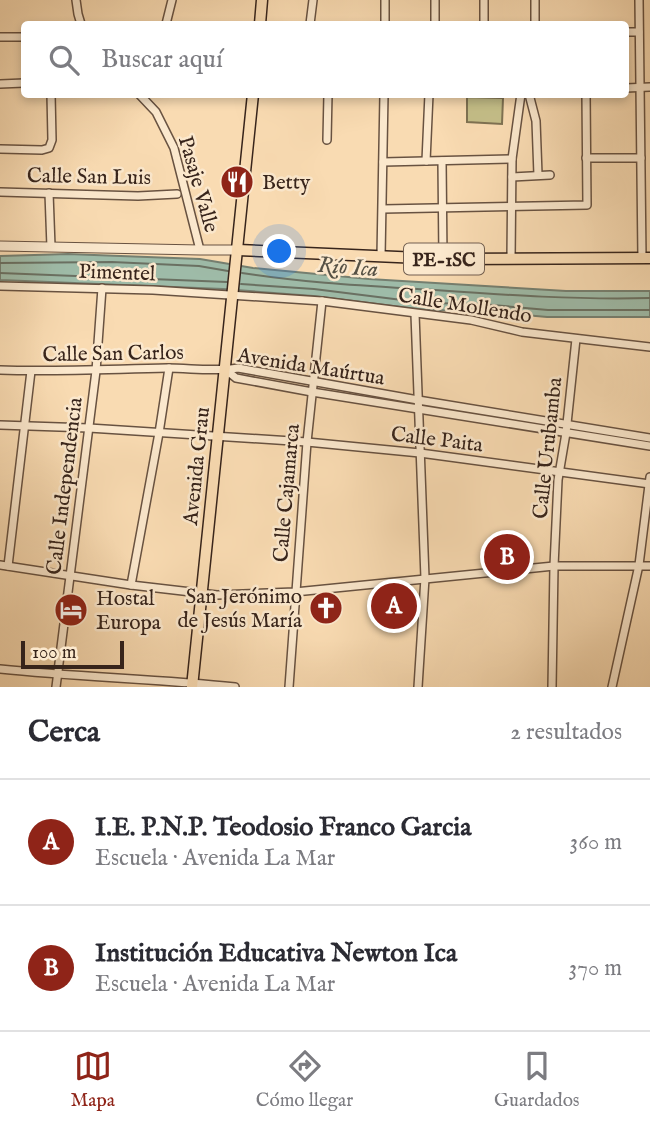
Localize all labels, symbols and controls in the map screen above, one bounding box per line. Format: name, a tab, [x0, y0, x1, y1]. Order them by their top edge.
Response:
search box	[21, 21, 629, 98]
icon: search	[45, 41, 83, 79]
text: Buscar aquí	[101, 43, 223, 76]
street label: Pasaje Valle	[171, 133, 224, 236]
street label: Calle San Luis	[27, 163, 151, 192]
restaurant icon: Betty	[218, 163, 256, 201]
place label: Betty	[262, 170, 311, 197]
your location	[262, 234, 296, 268]
road number: PE-1SC	[404, 244, 484, 274]
water label: Río Ica	[317, 251, 379, 284]
street label: Pimentel	[78, 259, 156, 288]
street label: Calle Mollendo	[396, 283, 534, 330]
street label: Calle San Carlos	[42, 340, 184, 369]
street label: Avenida Maúrtua	[234, 342, 387, 393]
street label: Calle Urubamba	[528, 375, 569, 520]
street label: Calle Independencia	[41, 395, 90, 577]
street label: Avenida Grau	[178, 406, 217, 528]
street label: Calle Paita	[389, 421, 485, 460]
street label: Calle Cajamarca	[268, 422, 307, 564]
pin: B	[484, 531, 530, 583]
pin: A	[371, 580, 417, 632]
place label: San Jerónimo de Jesús María	[177, 584, 303, 635]
place label: Hostal Europa	[96, 586, 162, 637]
church icon: San Jerónimo de Jesús María	[307, 589, 345, 627]
hotel icon: Hostal Europa	[52, 591, 90, 629]
scale bar	[21, 638, 124, 670]
text: 100 m	[32, 641, 76, 665]
text: Cerca	[28, 714, 100, 752]
text: 2 resultados	[510, 718, 622, 747]
text: I.E. P.N.P. Teodosio Franco Garcia	[95, 811, 472, 844]
text: A	[43, 828, 59, 857]
text: 360 m	[570, 828, 622, 857]
text: Escuela · Avenida La Mar	[95, 844, 335, 873]
text: Institución Educativa Newton Ica	[95, 937, 457, 970]
text: B	[43, 954, 59, 983]
text: 370 m	[569, 954, 622, 983]
text: Escuela · Avenida La Mar	[95, 970, 335, 999]
tab: Mapa	[70, 1047, 115, 1113]
tab: Cómo llegar	[256, 1047, 353, 1113]
tab: Guardados	[494, 1047, 580, 1113]

